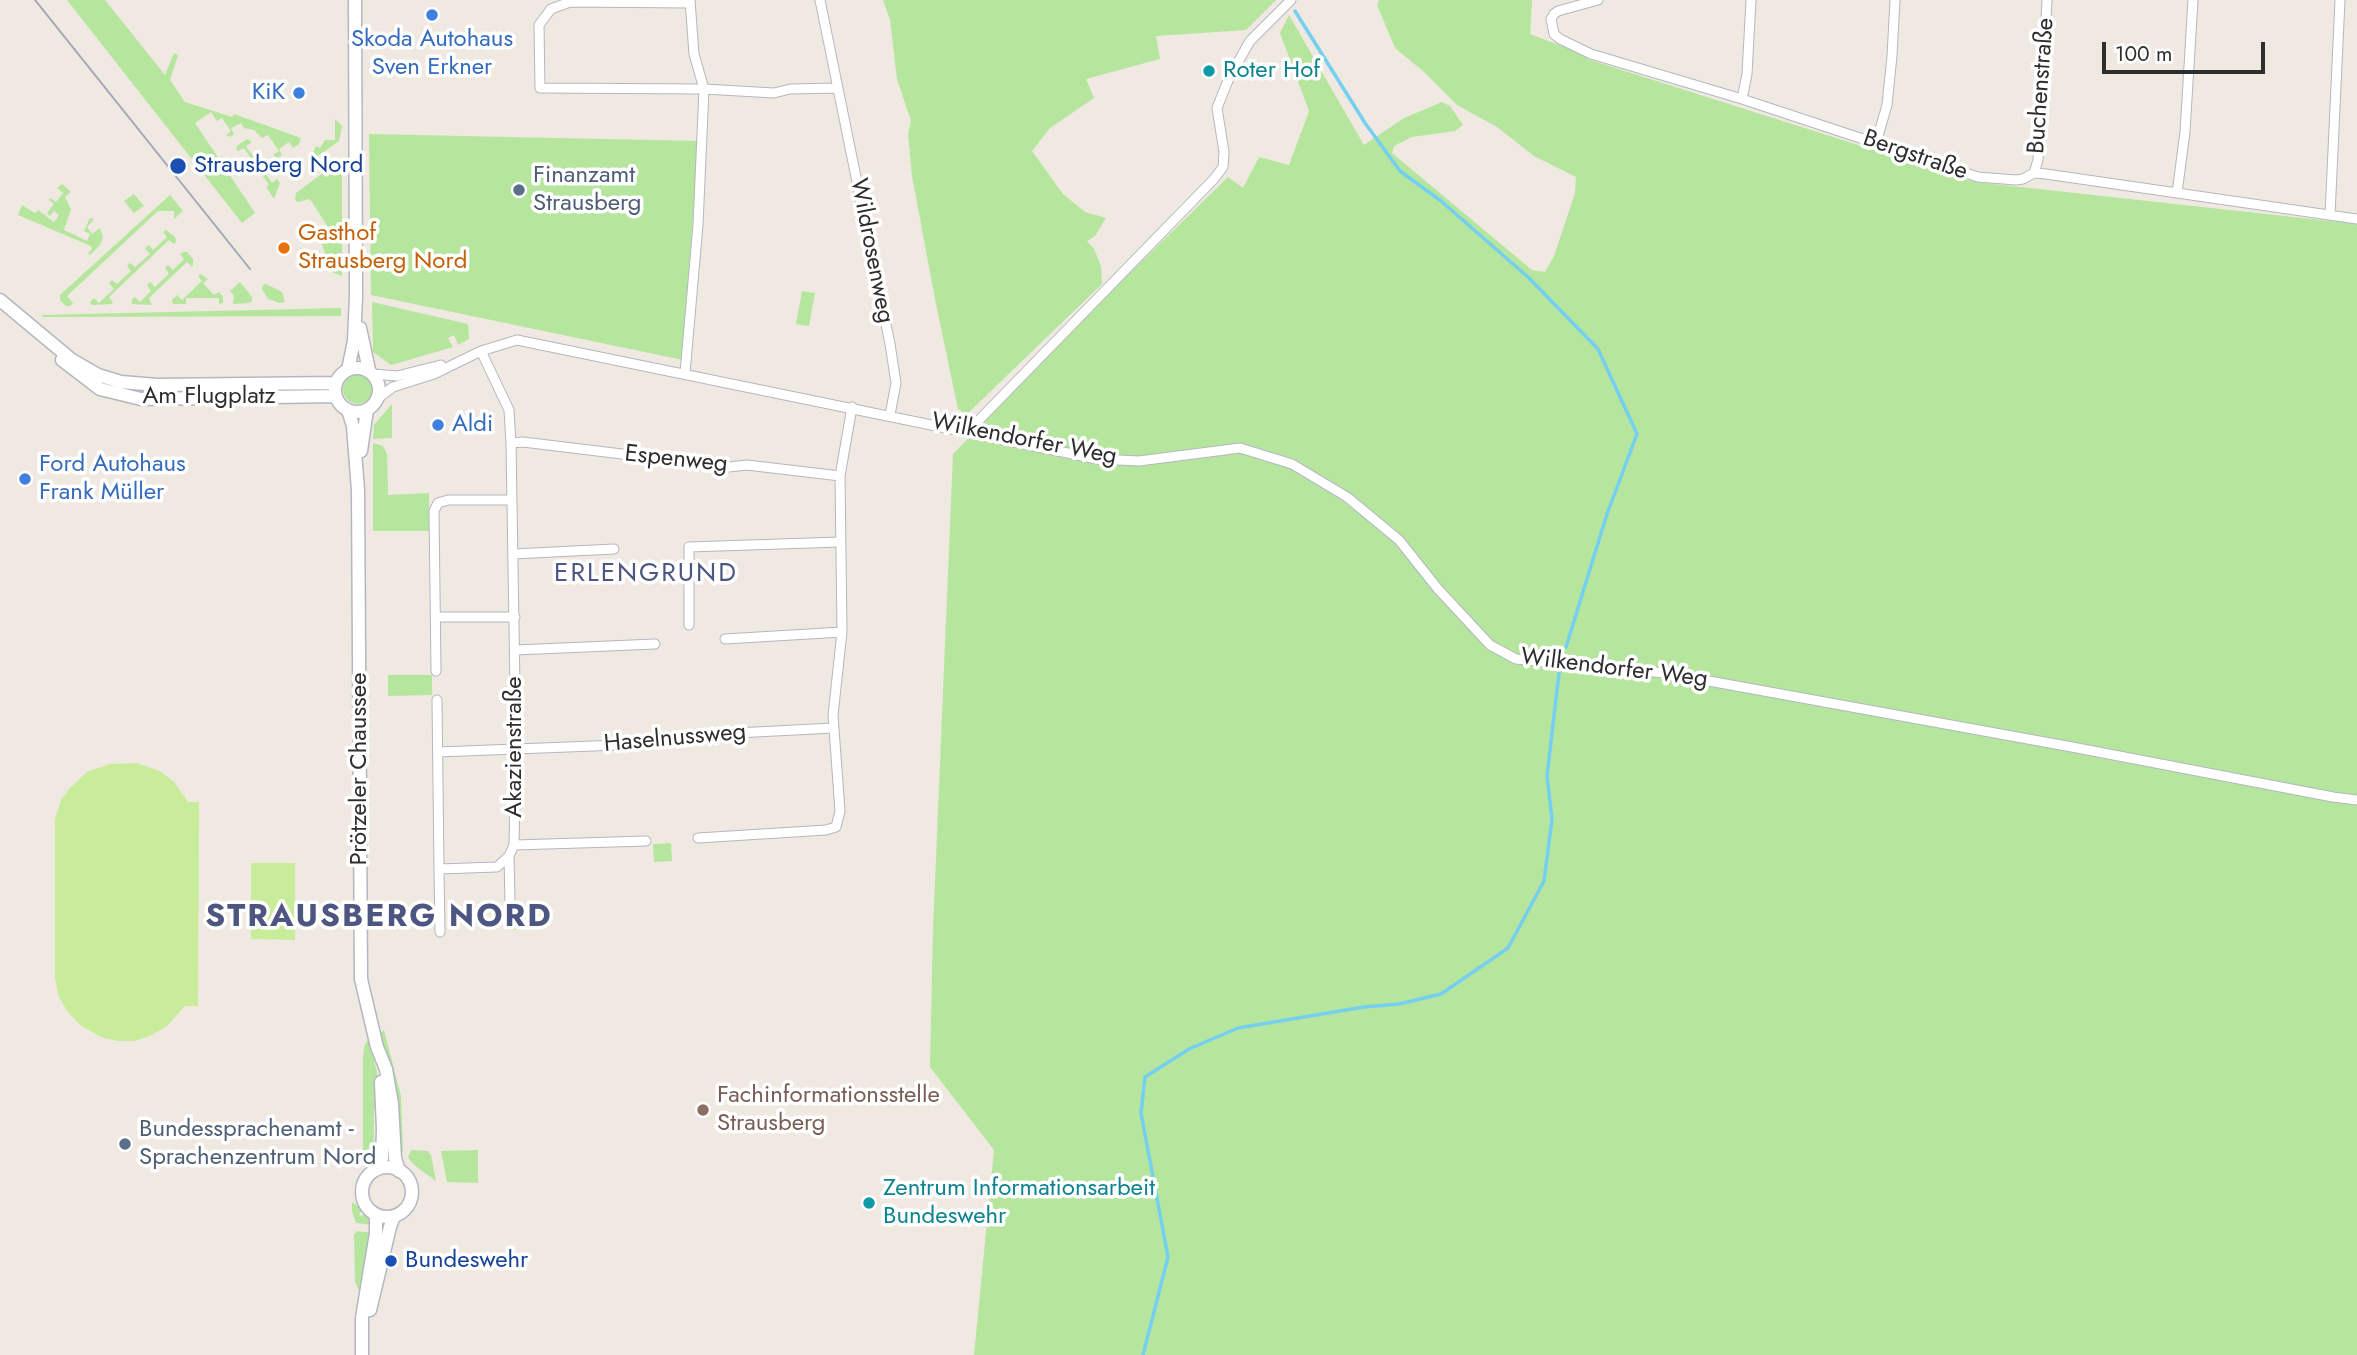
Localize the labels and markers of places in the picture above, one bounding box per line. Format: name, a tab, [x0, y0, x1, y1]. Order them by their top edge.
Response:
marker: Skoda Autohaus Sven Erkner	[424, 7, 440, 23]
place label: Skoda Autohaus Sven Erkner	[351, 26, 513, 82]
place label: Roter Hof	[1223, 57, 1320, 85]
marker: Roter Hof	[1201, 63, 1217, 79]
place label: KiK	[252, 79, 285, 107]
marker: KiK	[291, 85, 307, 101]
place label: Strausberg Nord	[194, 152, 363, 180]
marker: Strausberg Nord	[168, 156, 188, 176]
place label: Finanzamt Strausberg	[533, 162, 642, 218]
marker: Finanzamt Strausberg	[511, 182, 527, 198]
place label: Gasthof Strausberg Nord	[298, 220, 467, 276]
marker: Gasthof Strausberg Nord	[276, 240, 292, 256]
place label: Aldi	[452, 411, 493, 439]
marker: Aldi	[430, 417, 446, 433]
place label: Ford Autohaus Frank Müller	[39, 451, 186, 507]
marker: Ford Autohaus Frank Müller	[17, 471, 33, 487]
place label: Fachinformationsstelle Strausberg	[717, 1082, 940, 1138]
marker: Fachinformationsstelle Strausberg	[695, 1102, 711, 1118]
place label: Bundessprachenamt - Sprachenzentrum Nord	[139, 1116, 376, 1172]
marker: Bundessprachenamt - Sprachenzentrum Nord	[117, 1136, 133, 1152]
place label: Zentrum Informationsarbeit Bundeswehr	[883, 1175, 1155, 1231]
marker: Zentrum Informationsarbeit Bundeswehr	[861, 1195, 877, 1211]
place label: Bundeswehr	[405, 1247, 528, 1275]
marker: Bundeswehr	[383, 1253, 399, 1269]

